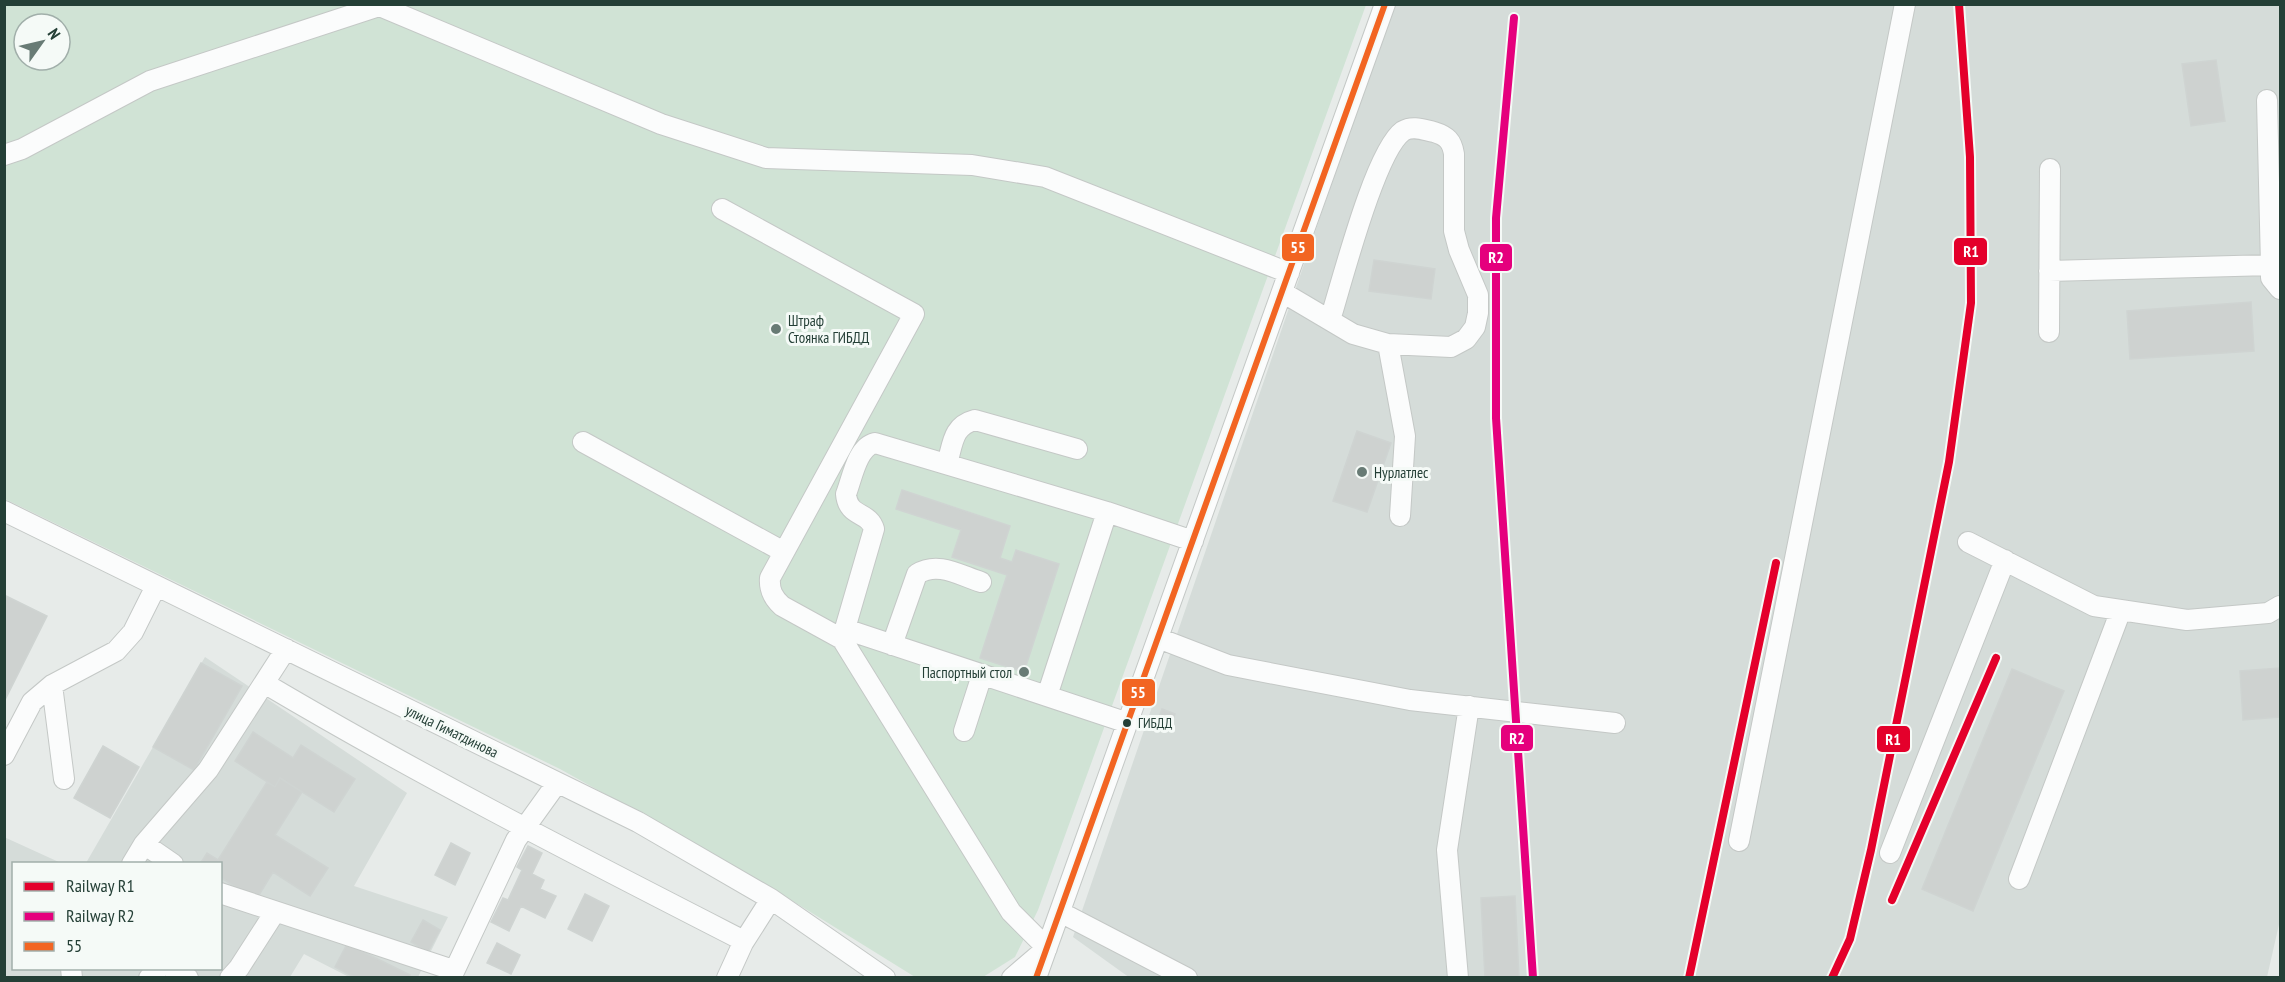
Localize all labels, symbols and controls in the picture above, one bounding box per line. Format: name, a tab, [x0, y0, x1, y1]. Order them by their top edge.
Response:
north arrow	[12, 12, 72, 72]
text: N	[44, 24, 65, 43]
line badge: 55	[1281, 233, 1315, 262]
text: 55	[1290, 237, 1306, 257]
line badge: R1	[1953, 237, 1988, 266]
text: R1	[1963, 241, 1979, 261]
line badge: R2	[1479, 243, 1513, 272]
text: R2	[1488, 247, 1504, 267]
place label: Штраф Стоянка ГИБДД	[788, 311, 869, 347]
marker: Штраф Стоянка ГИБДД	[769, 322, 783, 336]
place label: Нурлатлес	[1374, 463, 1429, 482]
marker: Нурлатлес	[1355, 465, 1369, 479]
place label: Паспортный стол	[922, 663, 1012, 682]
marker: Паспортный стол	[1017, 665, 1031, 679]
line badge: 55	[1121, 678, 1156, 707]
text: 55	[1130, 682, 1146, 702]
street label: улица Гиматдинова	[402, 700, 502, 762]
place label: ГИБДД	[1138, 714, 1173, 732]
marker: ГИБДД	[1121, 717, 1133, 729]
line badge: R2	[1500, 724, 1534, 752]
line badge: R1	[1876, 725, 1911, 753]
text: R2	[1509, 728, 1525, 748]
text: R1	[1885, 729, 1901, 749]
legend	[12, 862, 222, 970]
text: Railway R1	[66, 874, 135, 897]
text: Railway R2	[66, 904, 135, 927]
text: 55	[66, 934, 82, 957]

